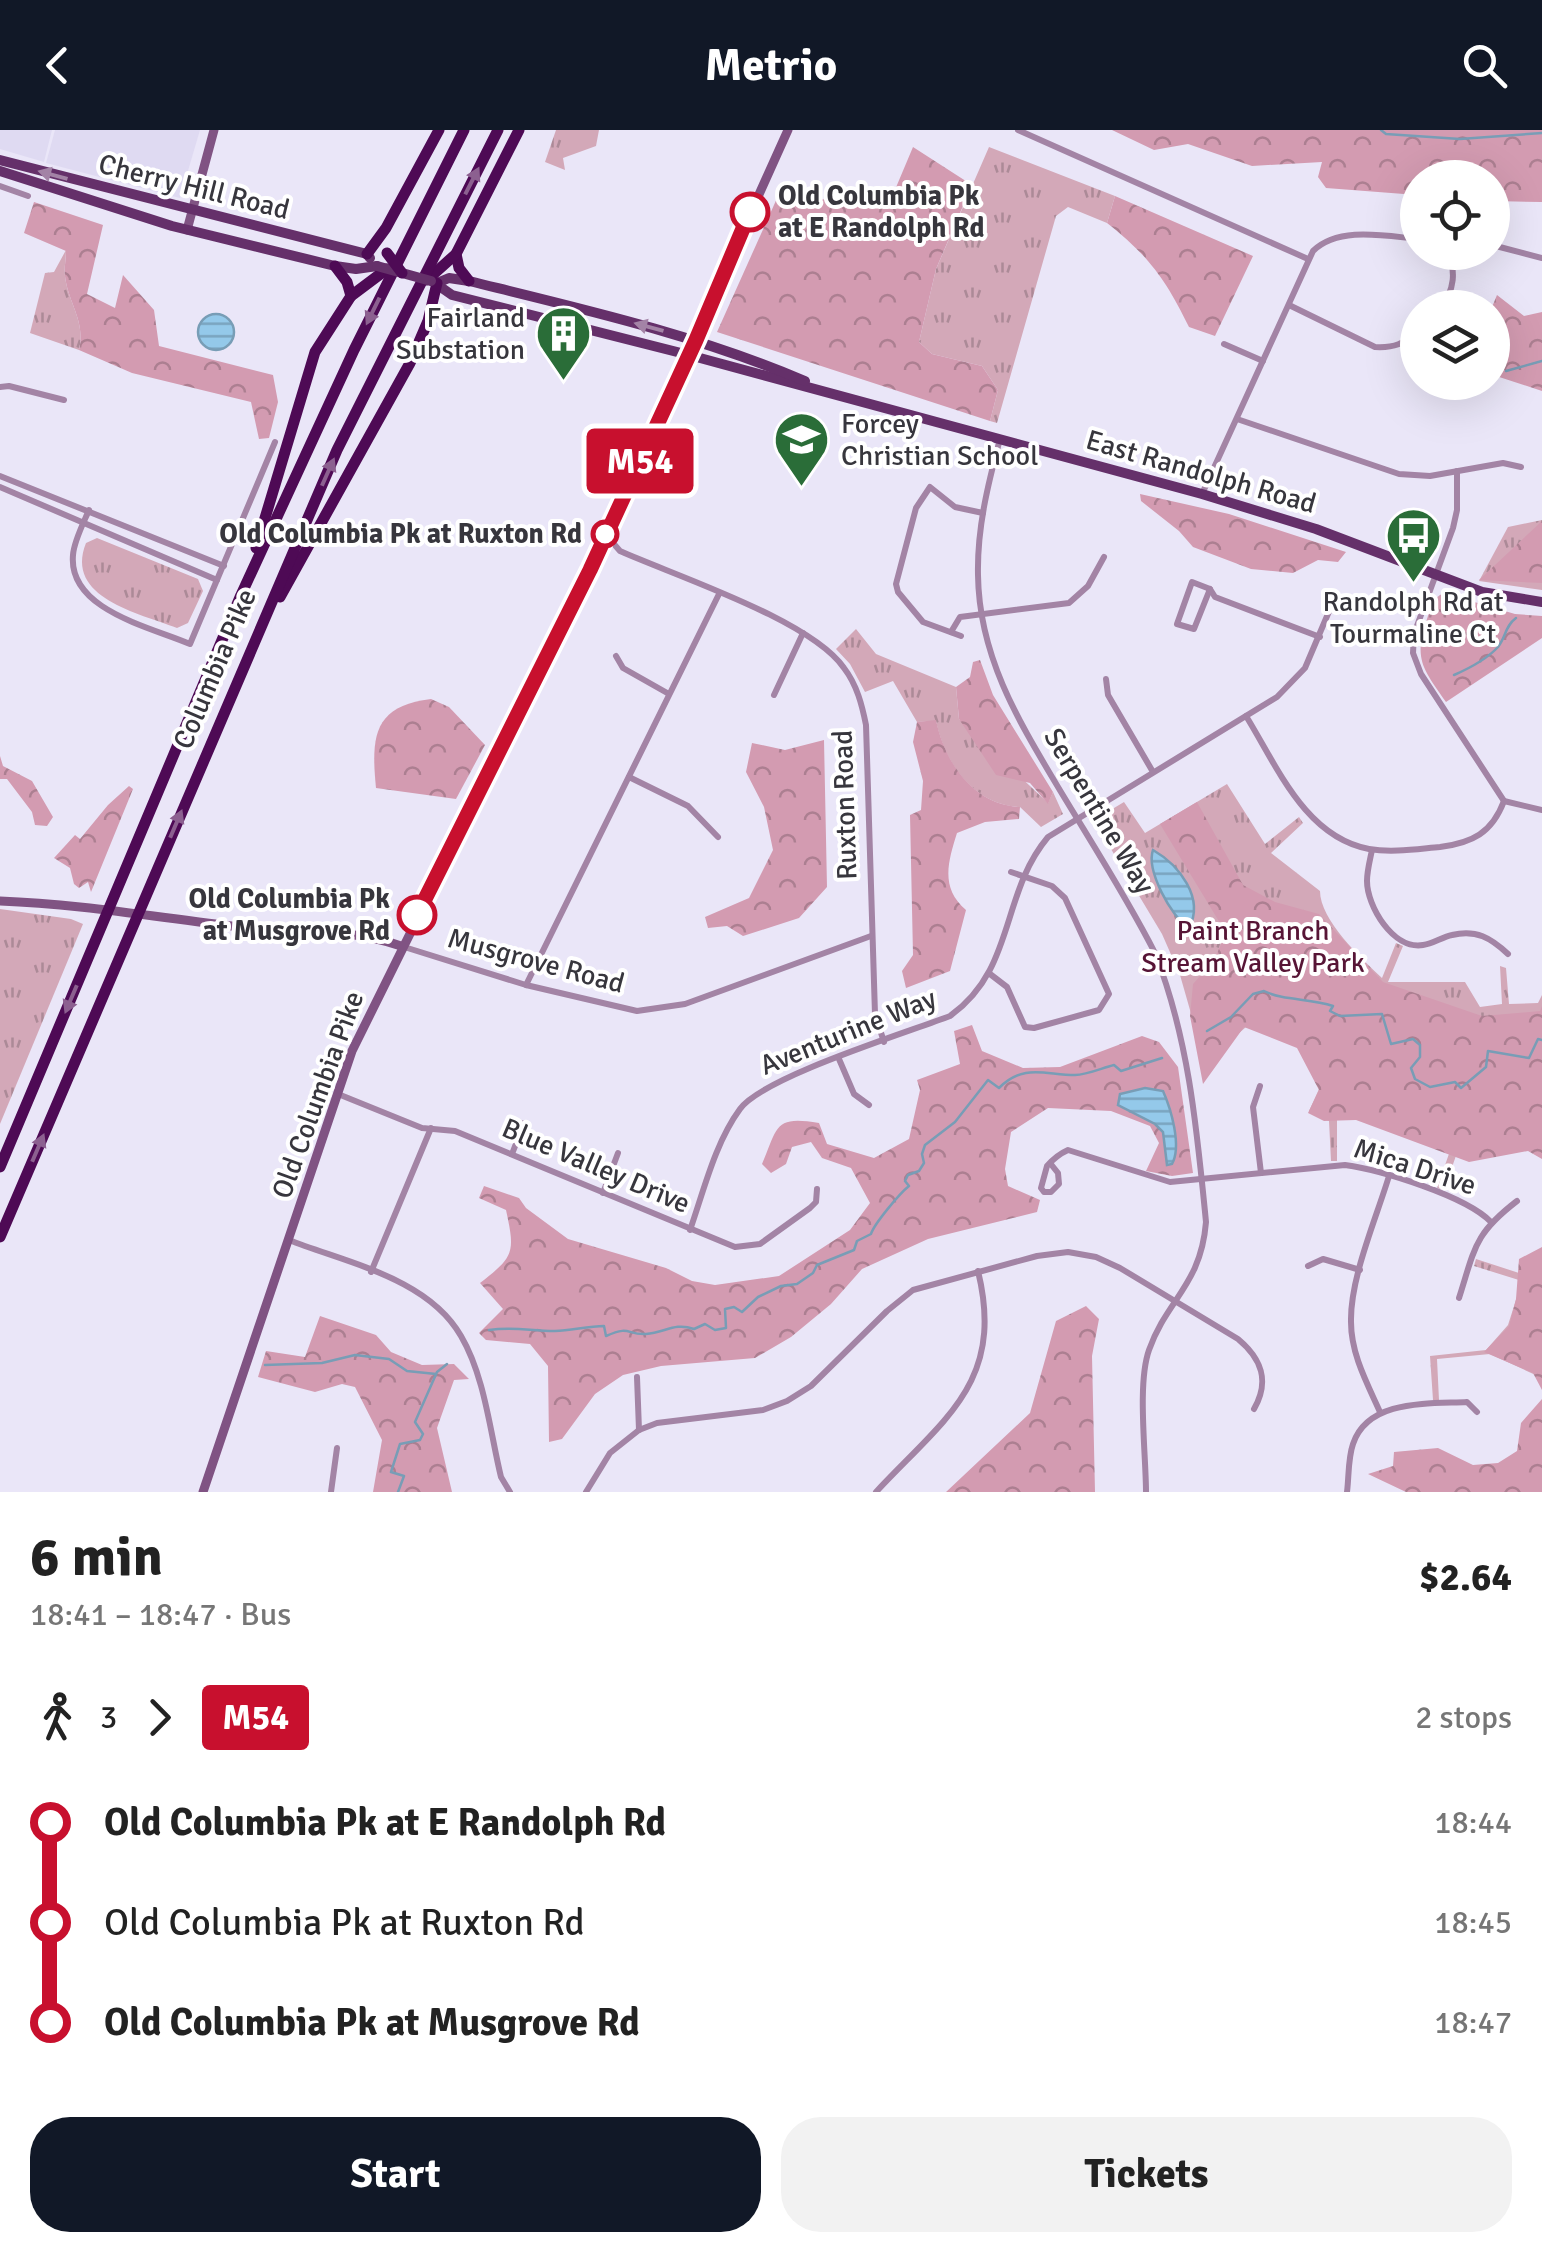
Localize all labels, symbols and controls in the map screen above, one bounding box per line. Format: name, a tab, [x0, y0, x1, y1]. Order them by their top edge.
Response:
icon: back	[30, 38, 85, 93]
text: Metrio	[705, 38, 837, 93]
icon: search	[1457, 38, 1512, 93]
street label: Cherry Hill Road	[95, 147, 293, 227]
map controls	[1400, 160, 1510, 400]
button: locate	[1400, 160, 1510, 270]
one-way arrow	[463, 166, 480, 195]
one-way arrow	[37, 167, 68, 183]
place label: Old Columbia Pk at E Randolph Rd	[778, 179, 985, 245]
marker: Old Columbia Pk at E Randolph Rd	[731, 193, 769, 231]
button: layers	[1400, 290, 1510, 400]
one-way arrow	[365, 296, 382, 325]
place label: Fairland Substation	[396, 301, 525, 367]
building icon: Fairland Substation	[534, 304, 594, 383]
one-way arrow	[633, 318, 664, 334]
place label: Forcey Christian School	[841, 407, 1038, 473]
school or university icon: Forcey Christian School	[772, 410, 832, 489]
street label: East Randolph Road	[1082, 423, 1320, 521]
line badge: M54	[582, 428, 698, 494]
text: M54	[607, 440, 673, 483]
one-way arrow	[319, 457, 336, 486]
bus stop icon: Randolph Rd at Tourmaline Ct	[1383, 506, 1443, 585]
place label: Old Columbia Pk at Ruxton Rd	[219, 517, 582, 551]
marker: Old Columbia Pk at Ruxton Rd	[592, 521, 618, 547]
street label: Columbia Pike	[166, 584, 264, 754]
place label: Randolph Rd at Tourmaline Ct	[1322, 585, 1504, 651]
street label: Serpentine Way	[1036, 722, 1162, 900]
street label: Ruxton Road	[825, 729, 865, 881]
one-way arrow	[168, 809, 184, 839]
place label: Old Columbia Pk at Musgrove Rd	[189, 882, 390, 948]
marker: Old Columbia Pk at Musgrove Rd	[398, 896, 436, 934]
park label: Paint Branch Stream Valley Park	[1141, 914, 1365, 980]
street label: Musgrove Road	[444, 921, 628, 1001]
street label: Aventurine Way	[755, 981, 941, 1083]
one-way arrow	[63, 985, 79, 1014]
street label: Old Columbia Pike	[265, 987, 371, 1203]
street label: Blue Valley Drive	[497, 1111, 695, 1221]
street label: Mica Drive	[1350, 1131, 1480, 1203]
one-way arrow	[30, 1133, 46, 1163]
text: 6 min	[30, 1523, 163, 1591]
text: $2.64	[1419, 1554, 1512, 1601]
text: 18:41 – 18:47 · Bus	[30, 1595, 291, 1634]
icon: walk	[30, 1690, 85, 1745]
icon: forward	[132, 1690, 187, 1745]
text: M54	[222, 1696, 289, 1739]
text: 3	[100, 1698, 117, 1737]
text: 2 stops	[1415, 1698, 1512, 1737]
text: Old Columbia Pk at E Randolph Rd	[104, 1799, 666, 1846]
text: 18:44	[1434, 1803, 1512, 1842]
text: Old Columbia Pk at Ruxton Rd	[104, 1899, 585, 1946]
text: 18:45	[1434, 1903, 1512, 1942]
text: Old Columbia Pk at Musgrove Rd	[104, 1999, 640, 2046]
text: 18:47	[1434, 2003, 1512, 2042]
button: Start	[30, 2117, 761, 2232]
button: Tickets	[781, 2117, 1512, 2232]

